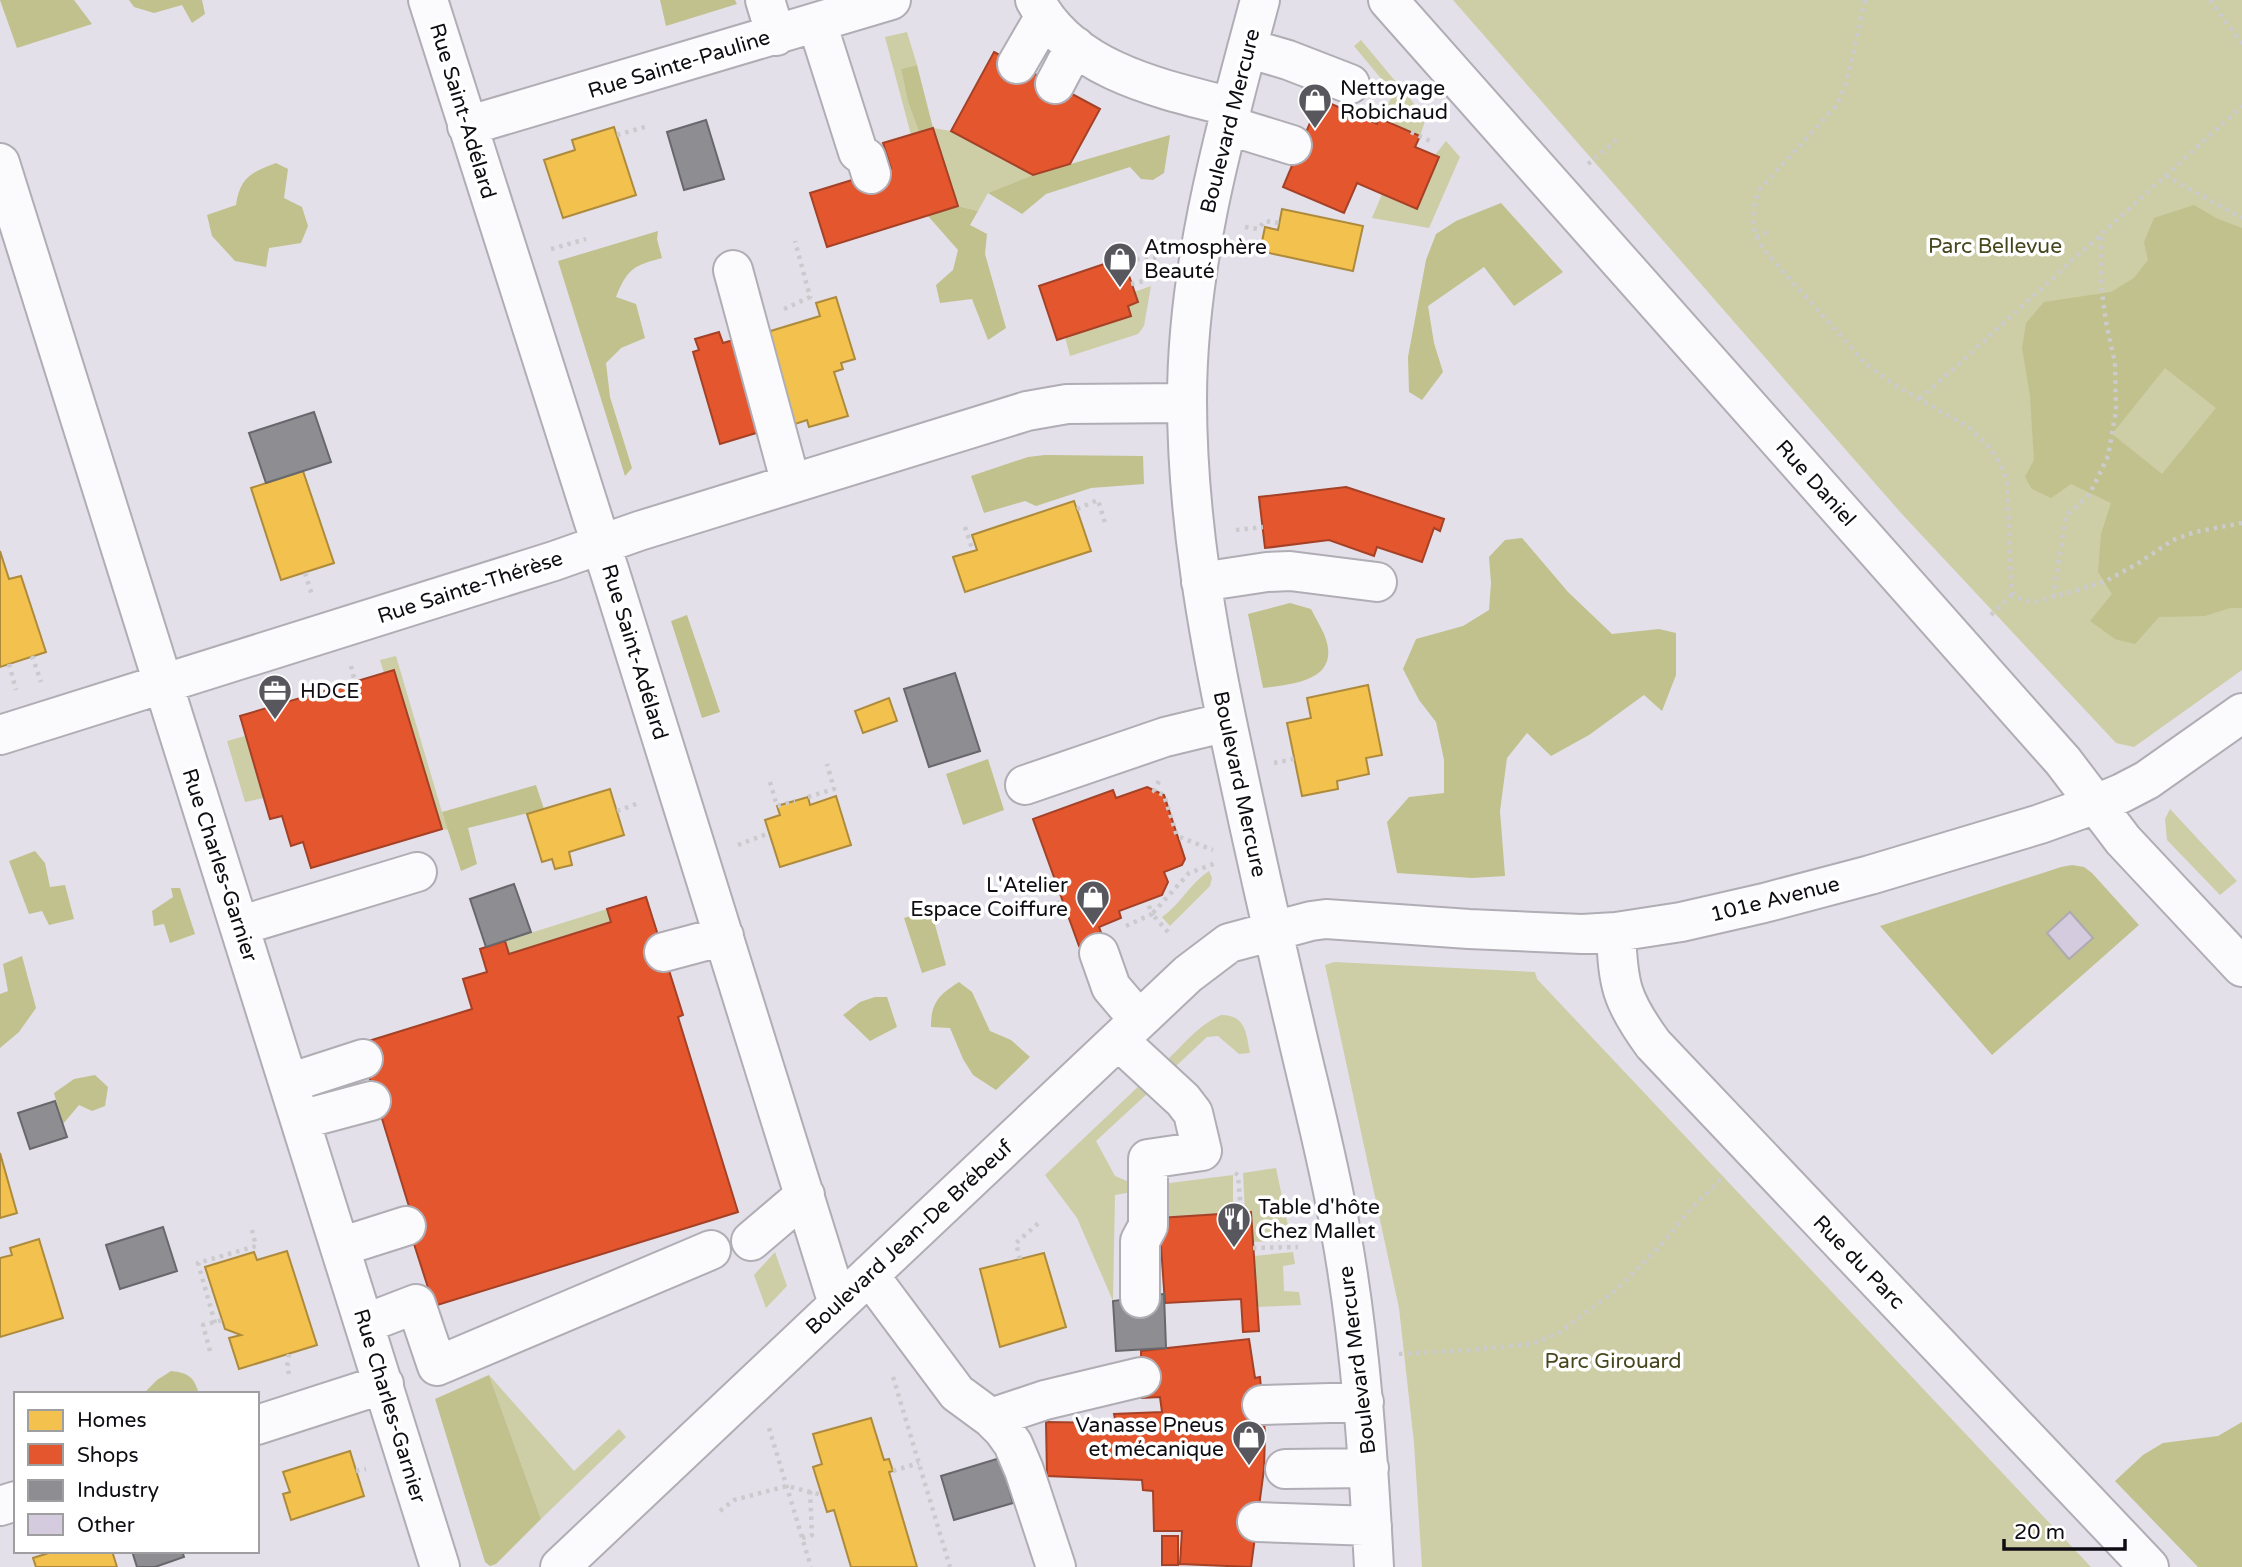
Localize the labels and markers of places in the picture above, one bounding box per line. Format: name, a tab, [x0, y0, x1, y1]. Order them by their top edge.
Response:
place label: Nettoyage Robichaud	[1340, 76, 1448, 125]
shop icon: Nettoyage Robichaud	[1296, 81, 1334, 130]
place label: Atmosphère Beauté	[1144, 235, 1267, 284]
shop icon: Atmosphère Beauté	[1101, 240, 1139, 289]
office icon: HDCE	[256, 672, 294, 721]
place label: HDCE	[300, 679, 360, 704]
place label: L'Atelier Espace Coiffure	[910, 873, 1068, 922]
shop icon: L'Atelier Espace Coiffure	[1074, 878, 1112, 927]
place label: Table d'hôte Chez Mallet	[1258, 1195, 1380, 1244]
restaurant icon: Table d'hôte Chez Mallet	[1215, 1200, 1253, 1249]
place label: Vanasse Pneus et mécanique	[1075, 1413, 1224, 1462]
shop icon: Vanasse Pneus et mécanique	[1230, 1418, 1268, 1467]

